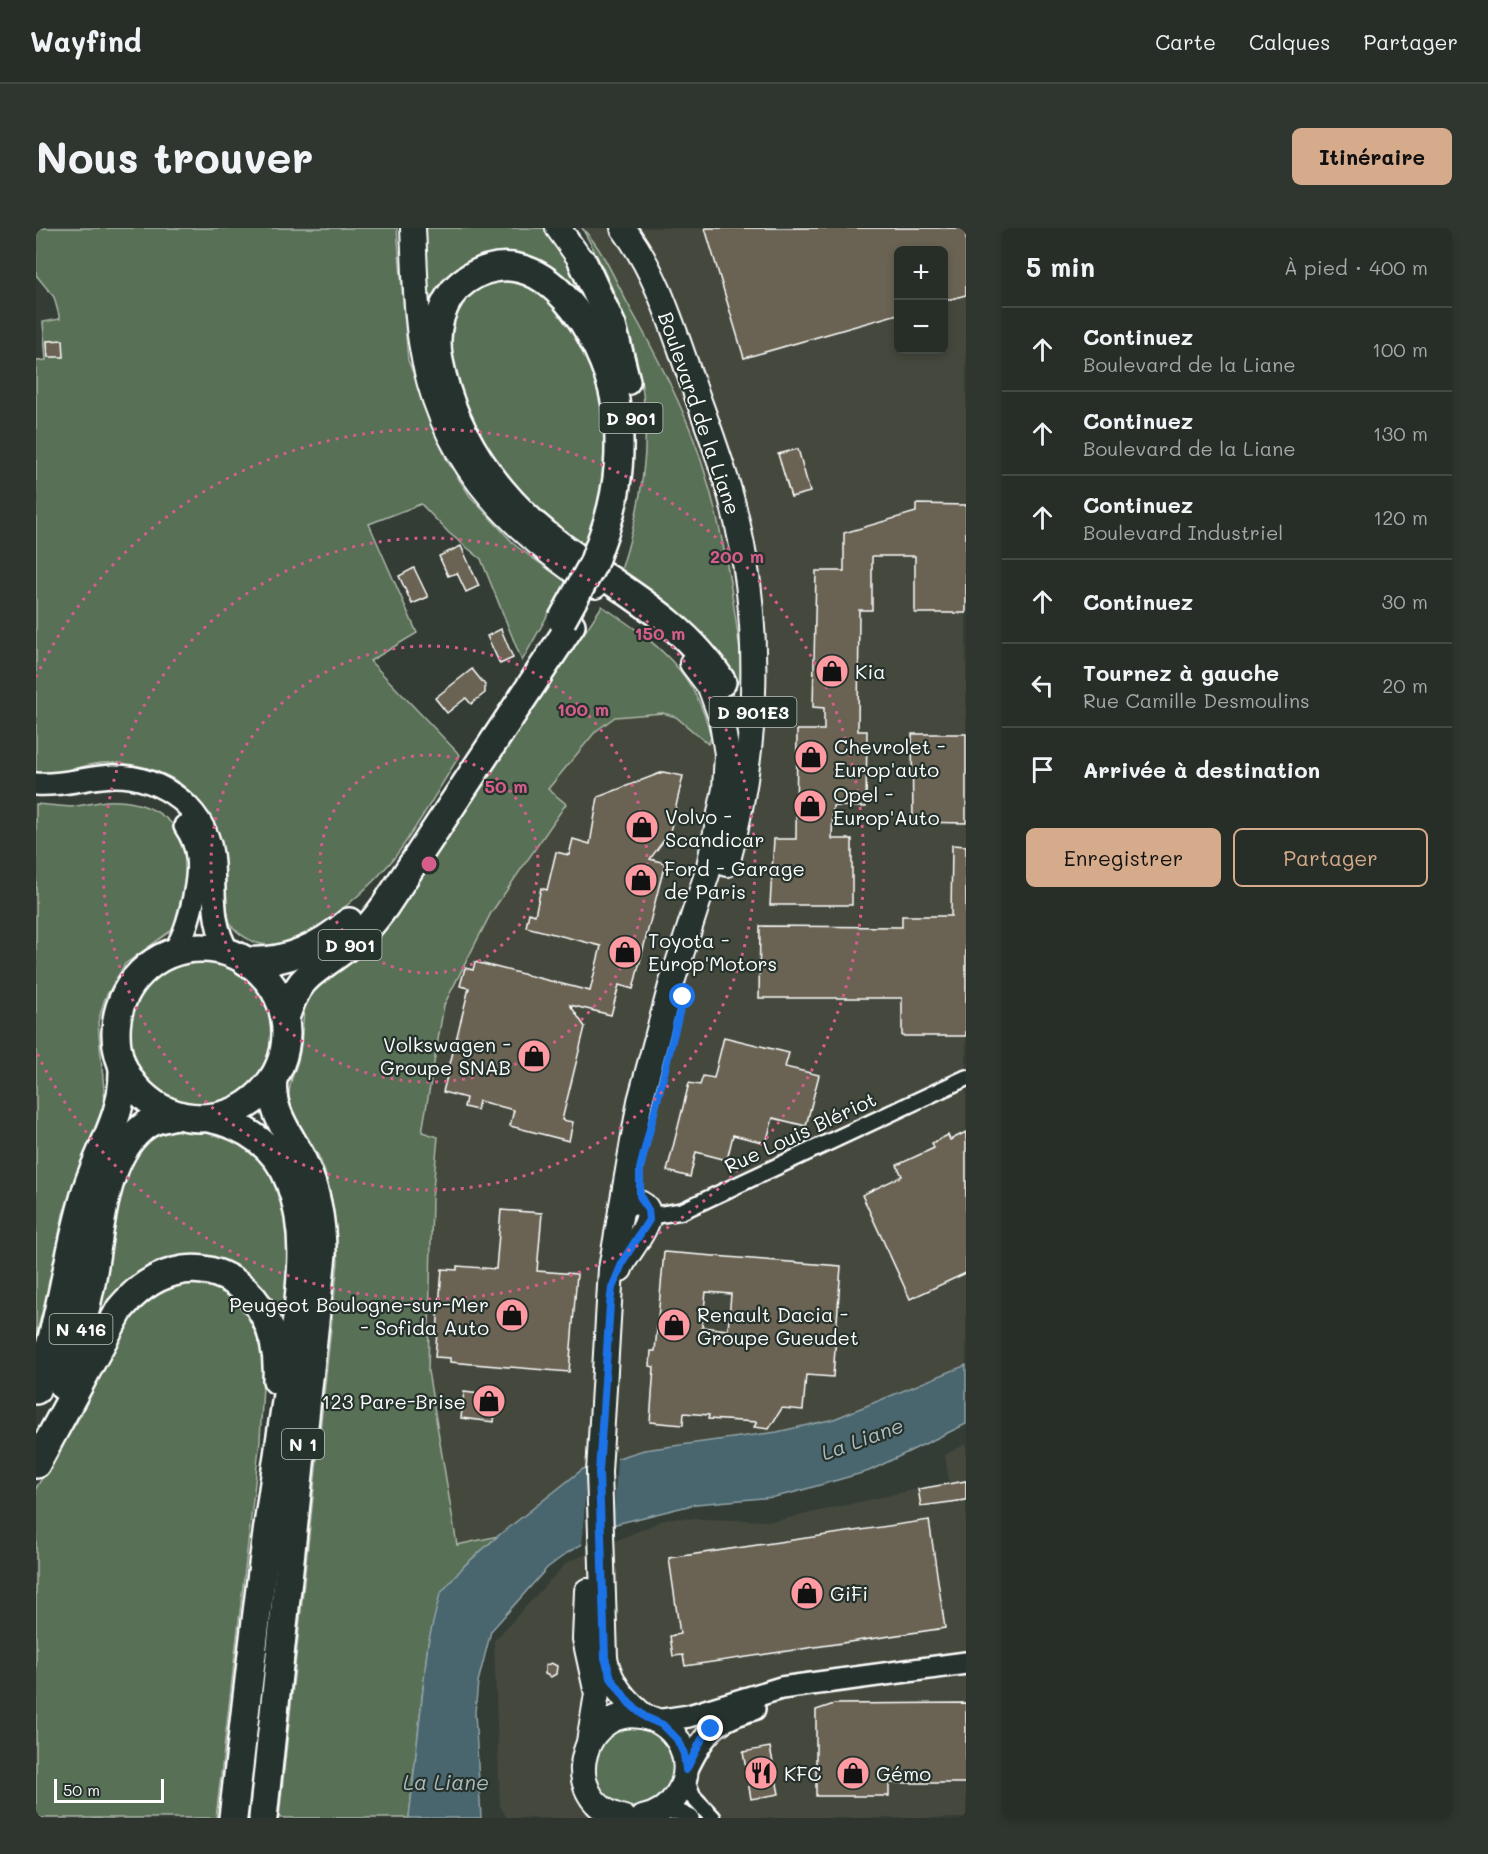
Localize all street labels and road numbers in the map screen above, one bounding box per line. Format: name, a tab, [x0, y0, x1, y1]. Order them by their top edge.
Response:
street label: Boulevard de la Liane	[653, 308, 747, 518]
road number: D 901	[600, 403, 662, 433]
road number: D 901E3	[710, 697, 796, 727]
road number: D 901	[318, 930, 382, 960]
street label: Rue Louis Blériot	[720, 1085, 880, 1179]
road number: N 416	[50, 1314, 112, 1344]
road number: N 1	[282, 1429, 324, 1459]

